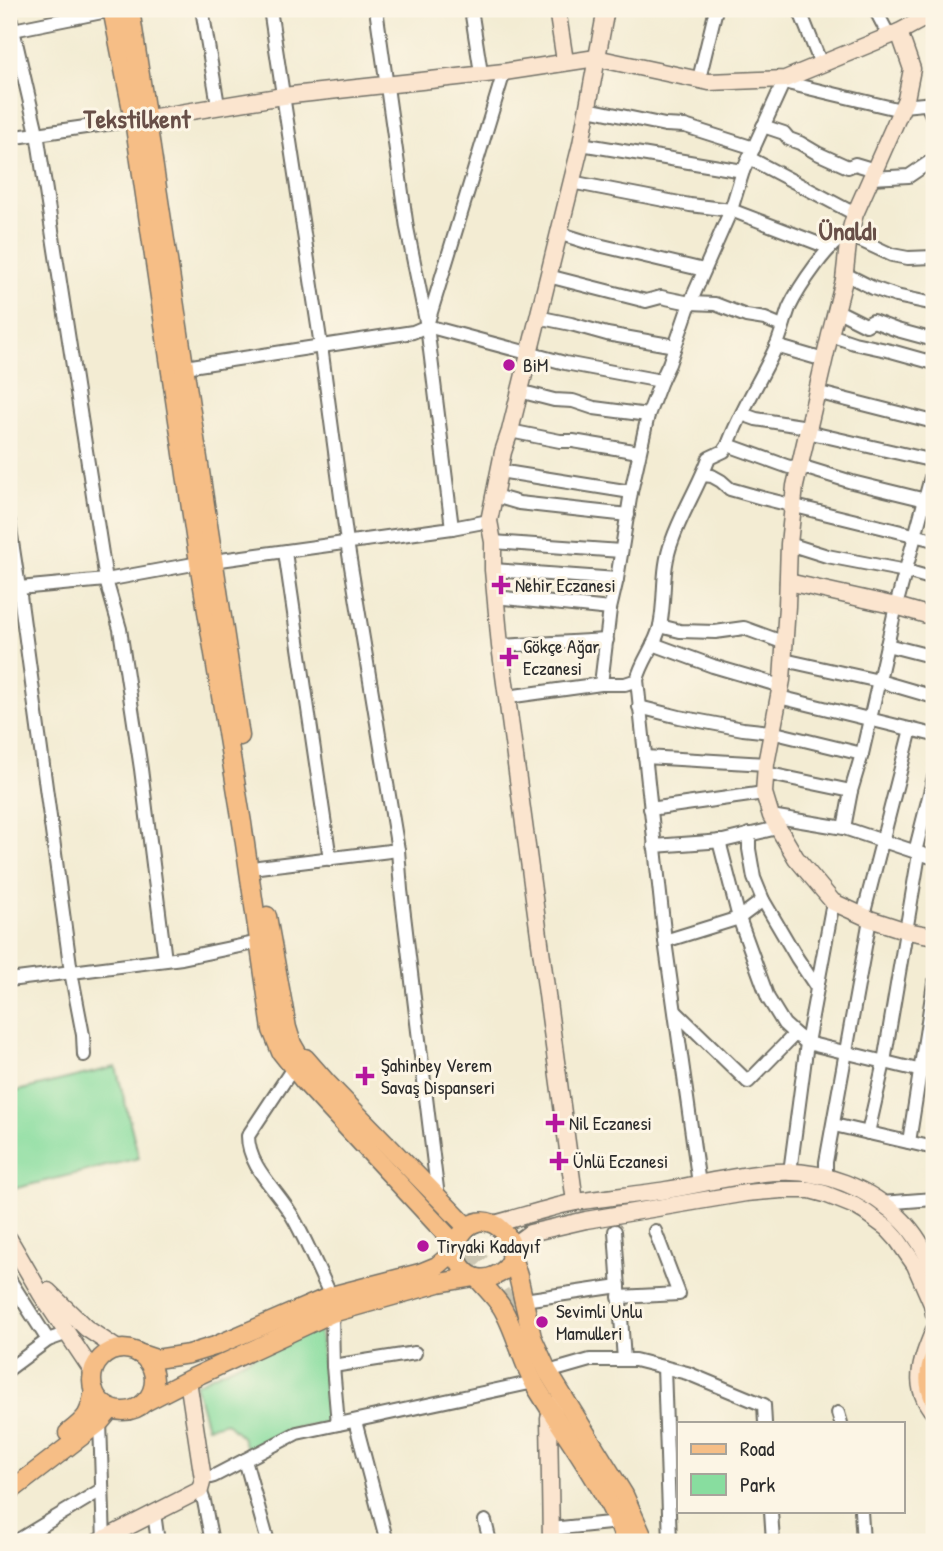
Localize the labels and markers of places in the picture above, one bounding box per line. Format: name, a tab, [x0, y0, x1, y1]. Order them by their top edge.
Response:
place label: BiM	[523, 352, 548, 378]
marker: BiM	[501, 357, 517, 373]
place label: Nehir Eczanesi	[515, 572, 616, 598]
marker: Nehir Eczanesi	[493, 577, 509, 593]
place label: Gökçe Ağar Eczanesi	[523, 633, 600, 681]
marker: Gökçe Ağar Eczanesi	[501, 649, 517, 665]
place label: Şahinbey Verem Savaş Dispanseri	[381, 1052, 495, 1100]
marker: Şahinbey Verem Savaş Dispanseri	[355, 1066, 375, 1086]
place label: Nil Eczanesi	[569, 1110, 652, 1136]
marker: Nil Eczanesi	[547, 1115, 563, 1131]
place label: Ünlü Eczanesi	[573, 1148, 668, 1174]
marker: Ünlü Eczanesi	[551, 1153, 567, 1169]
place label: Tiryaki Kadayıf	[437, 1233, 541, 1259]
marker: Tiryaki Kadayıf	[415, 1238, 431, 1254]
place label: Sevimli Unlu Mamulleri	[556, 1298, 643, 1346]
marker: Sevimli Unlu Mamulleri	[534, 1314, 550, 1330]

